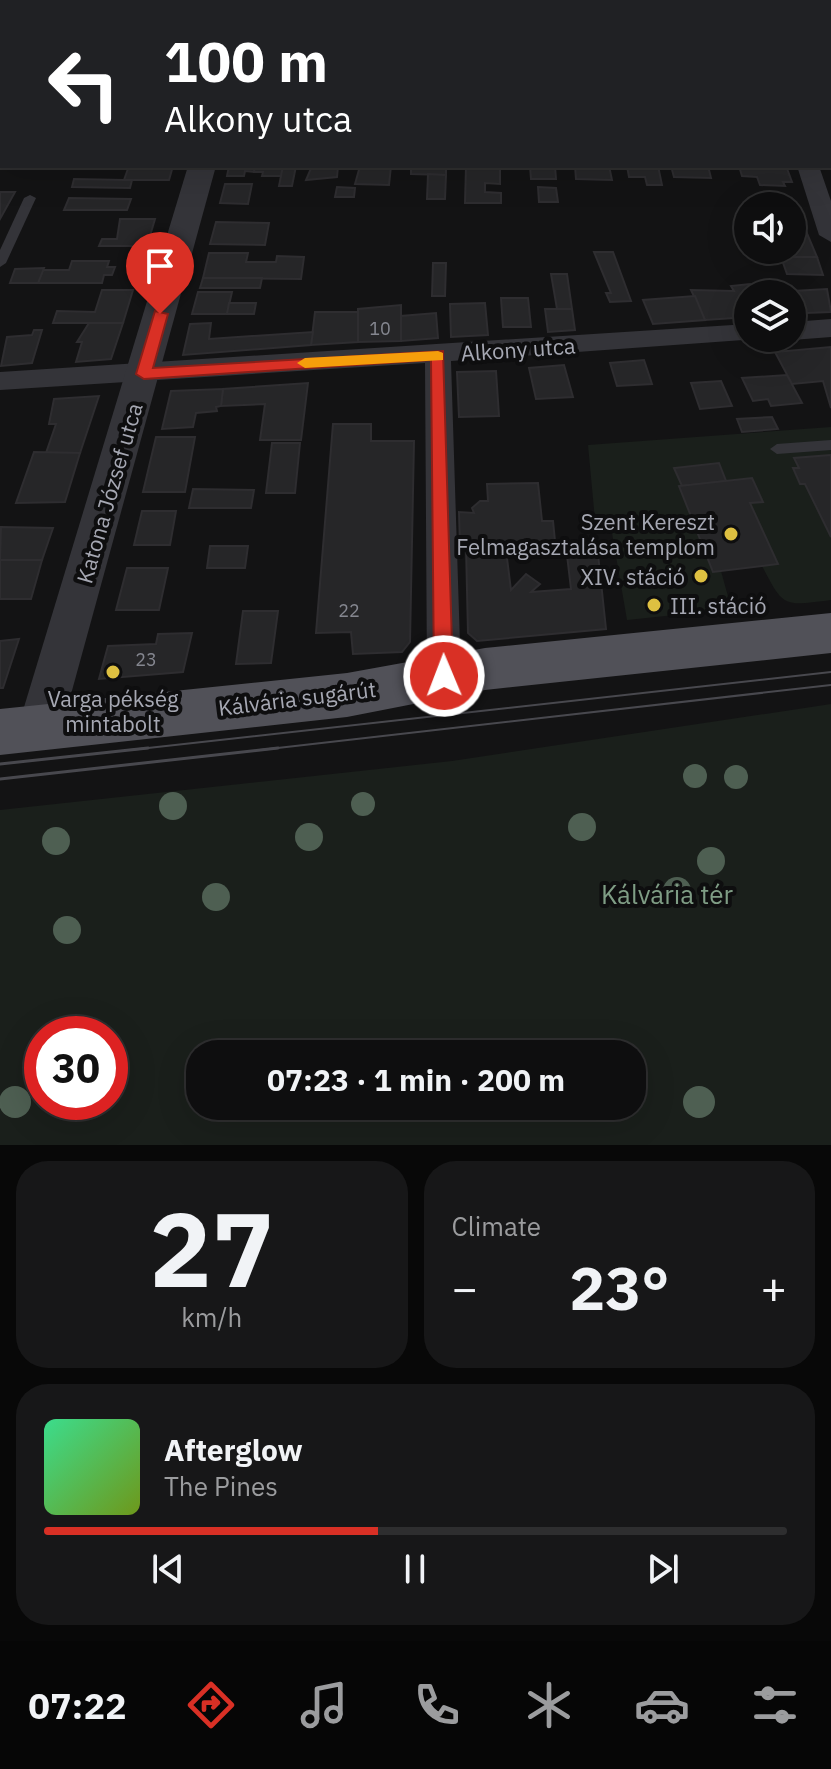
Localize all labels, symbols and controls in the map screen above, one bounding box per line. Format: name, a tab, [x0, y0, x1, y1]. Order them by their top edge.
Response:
text: 100 m	[164, 25, 328, 97]
icon: left	[32, 32, 136, 136]
text: Alkony utca	[164, 95, 352, 142]
map controls	[734, 192, 806, 352]
button: sound	[734, 192, 806, 264]
pin	[126, 232, 194, 314]
icon: arrive	[138, 244, 182, 288]
button: layers	[734, 280, 806, 352]
house number: 10	[369, 317, 391, 340]
street label: Alkony utca	[460, 331, 577, 367]
street label: Katona József utca	[69, 399, 149, 587]
place label: Szent Kereszt Felmagasztalása templom	[456, 507, 715, 561]
marker: Szent Kereszt Felmagasztalása templom	[722, 525, 740, 543]
place label: XIV. stáció	[581, 562, 685, 591]
marker: XIV. stáció	[692, 567, 710, 585]
place label: III. stáció	[670, 591, 767, 620]
marker: III. stáció	[645, 596, 663, 614]
house number: 22	[338, 599, 360, 622]
position arrow	[402, 634, 486, 718]
house number: 23	[135, 648, 157, 671]
marker: Varga pékség mintabolt	[104, 663, 122, 681]
street label: Kálvária sugárút	[216, 674, 378, 722]
place label: Varga pékség mintabolt	[47, 684, 179, 738]
park label: Kálvária tér	[601, 877, 734, 911]
speed limit sign: 30	[24, 1016, 128, 1120]
text: 07:23 · 1 min · 200 m	[267, 1060, 565, 1099]
text: 27	[149, 1180, 274, 1316]
text: Climate	[452, 1209, 541, 1243]
text: 23°	[569, 1248, 669, 1327]
text: −	[452, 1259, 478, 1316]
text: +	[761, 1259, 787, 1316]
text: km/h	[181, 1300, 242, 1334]
text: Afterglow	[164, 1430, 303, 1469]
text: The Pines	[164, 1469, 278, 1503]
icon: previous	[146, 1547, 190, 1591]
icon: pause	[393, 1547, 437, 1591]
icon: next	[641, 1547, 685, 1591]
icon: directions	[183, 1677, 239, 1733]
icon: music	[296, 1677, 352, 1733]
icon: phone	[409, 1677, 465, 1733]
icon: climate	[521, 1677, 577, 1733]
icon: car	[634, 1677, 690, 1733]
icon: filters	[747, 1677, 803, 1733]
text: 07:22	[28, 1682, 127, 1729]

